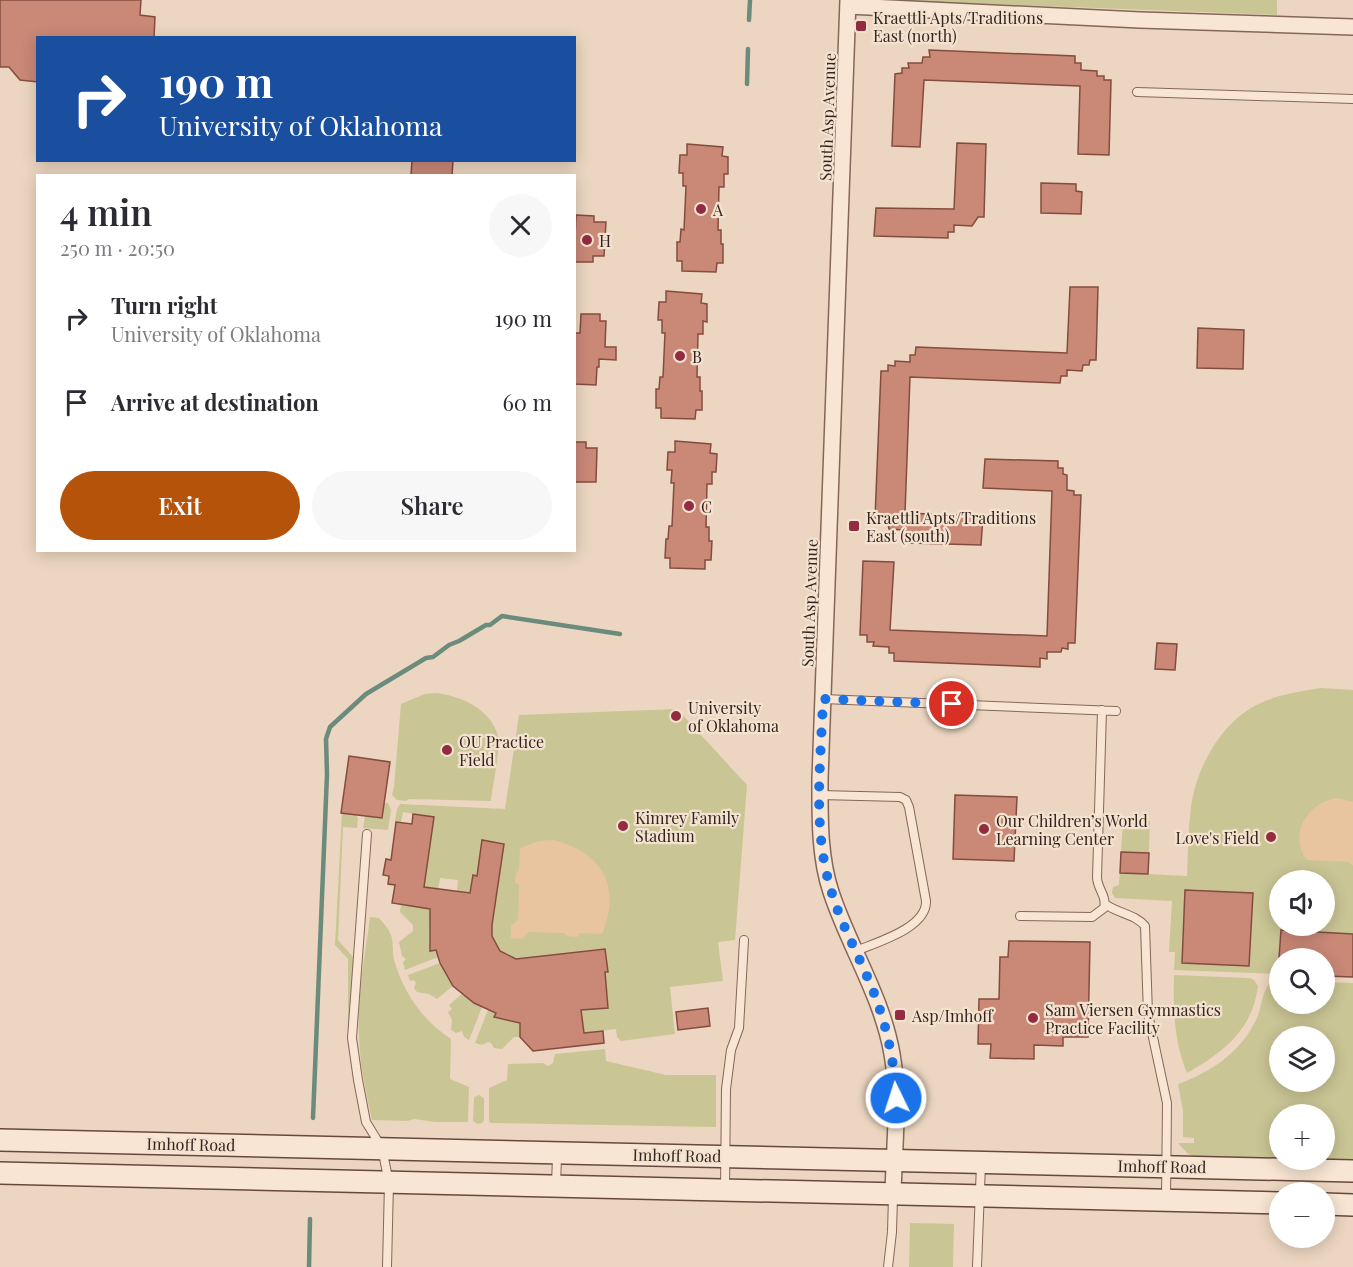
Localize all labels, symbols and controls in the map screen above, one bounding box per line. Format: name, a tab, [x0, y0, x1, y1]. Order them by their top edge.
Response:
place label: Kraettli Apts/Traditions East (north)	[873, 7, 1043, 46]
marker: Kraettli Apts/Traditions East (north)	[854, 19, 868, 33]
text: 190 m	[159, 53, 273, 109]
street label: South Asp Avenue	[814, 53, 840, 181]
icon: right	[60, 60, 138, 138]
text: University of Oklahoma	[159, 107, 442, 143]
text: 4 min	[60, 187, 152, 235]
button: close	[489, 194, 552, 257]
place label: A	[712, 199, 724, 220]
marker: A	[694, 202, 708, 216]
place label: H	[599, 230, 611, 251]
marker: H	[580, 233, 594, 247]
text: 250 m · 20:50	[60, 234, 175, 261]
text: Turn right	[111, 290, 217, 320]
icon: right	[60, 302, 93, 335]
text: 190 m	[494, 303, 552, 333]
text: University of Oklahoma	[111, 320, 321, 347]
place label: B	[692, 346, 702, 367]
marker: B	[673, 349, 687, 363]
icon: arrive	[60, 386, 93, 419]
text: Arrive at destination	[111, 387, 319, 417]
text: 60 m	[502, 387, 552, 417]
button: Exit	[60, 471, 300, 540]
button: Share	[312, 471, 552, 540]
place label: C	[701, 496, 712, 517]
marker: C	[682, 499, 696, 513]
place label: Kraettli Apts/Traditions East (south)	[866, 507, 1036, 546]
marker: Kraettli Apts/Traditions East (south)	[847, 519, 861, 533]
street label: South Asp Avenue	[796, 539, 822, 667]
pin	[926, 678, 977, 729]
icon: arrive	[935, 687, 968, 720]
place label: University of Oklahoma	[688, 697, 779, 736]
marker: University of Oklahoma	[669, 709, 683, 723]
place label: OU Practice Field	[459, 731, 544, 770]
marker: OU Practice Field	[440, 743, 454, 757]
place label: Kimrey Family Stadium	[635, 807, 739, 846]
place label: Our Children’s World Learning Center	[996, 810, 1148, 849]
marker: Kimrey Family Stadium	[616, 819, 630, 833]
marker: Our Children’s World Learning Center	[977, 822, 991, 836]
place label: Love's Field	[1176, 827, 1259, 848]
marker: Love's Field	[1264, 830, 1278, 844]
map controls	[1269, 870, 1335, 1248]
button: sound	[1269, 870, 1335, 936]
button: search	[1269, 948, 1335, 1014]
place label: Sam Viersen Gymnastics Practice Facility	[1045, 999, 1221, 1038]
place label: Asp/Imhoff	[911, 1005, 994, 1026]
marker: Asp/Imhoff	[893, 1008, 907, 1022]
marker: Sam Viersen Gymnastics Practice Facility	[1026, 1011, 1040, 1025]
button: layers	[1269, 1026, 1335, 1092]
position arrow	[864, 1066, 928, 1130]
button: +	[1269, 1104, 1335, 1170]
street label: Imhoff Road	[147, 1133, 235, 1155]
street label: Imhoff Road	[633, 1144, 721, 1166]
street label: Imhoff Road	[1118, 1155, 1206, 1177]
button: −	[1269, 1182, 1335, 1248]

